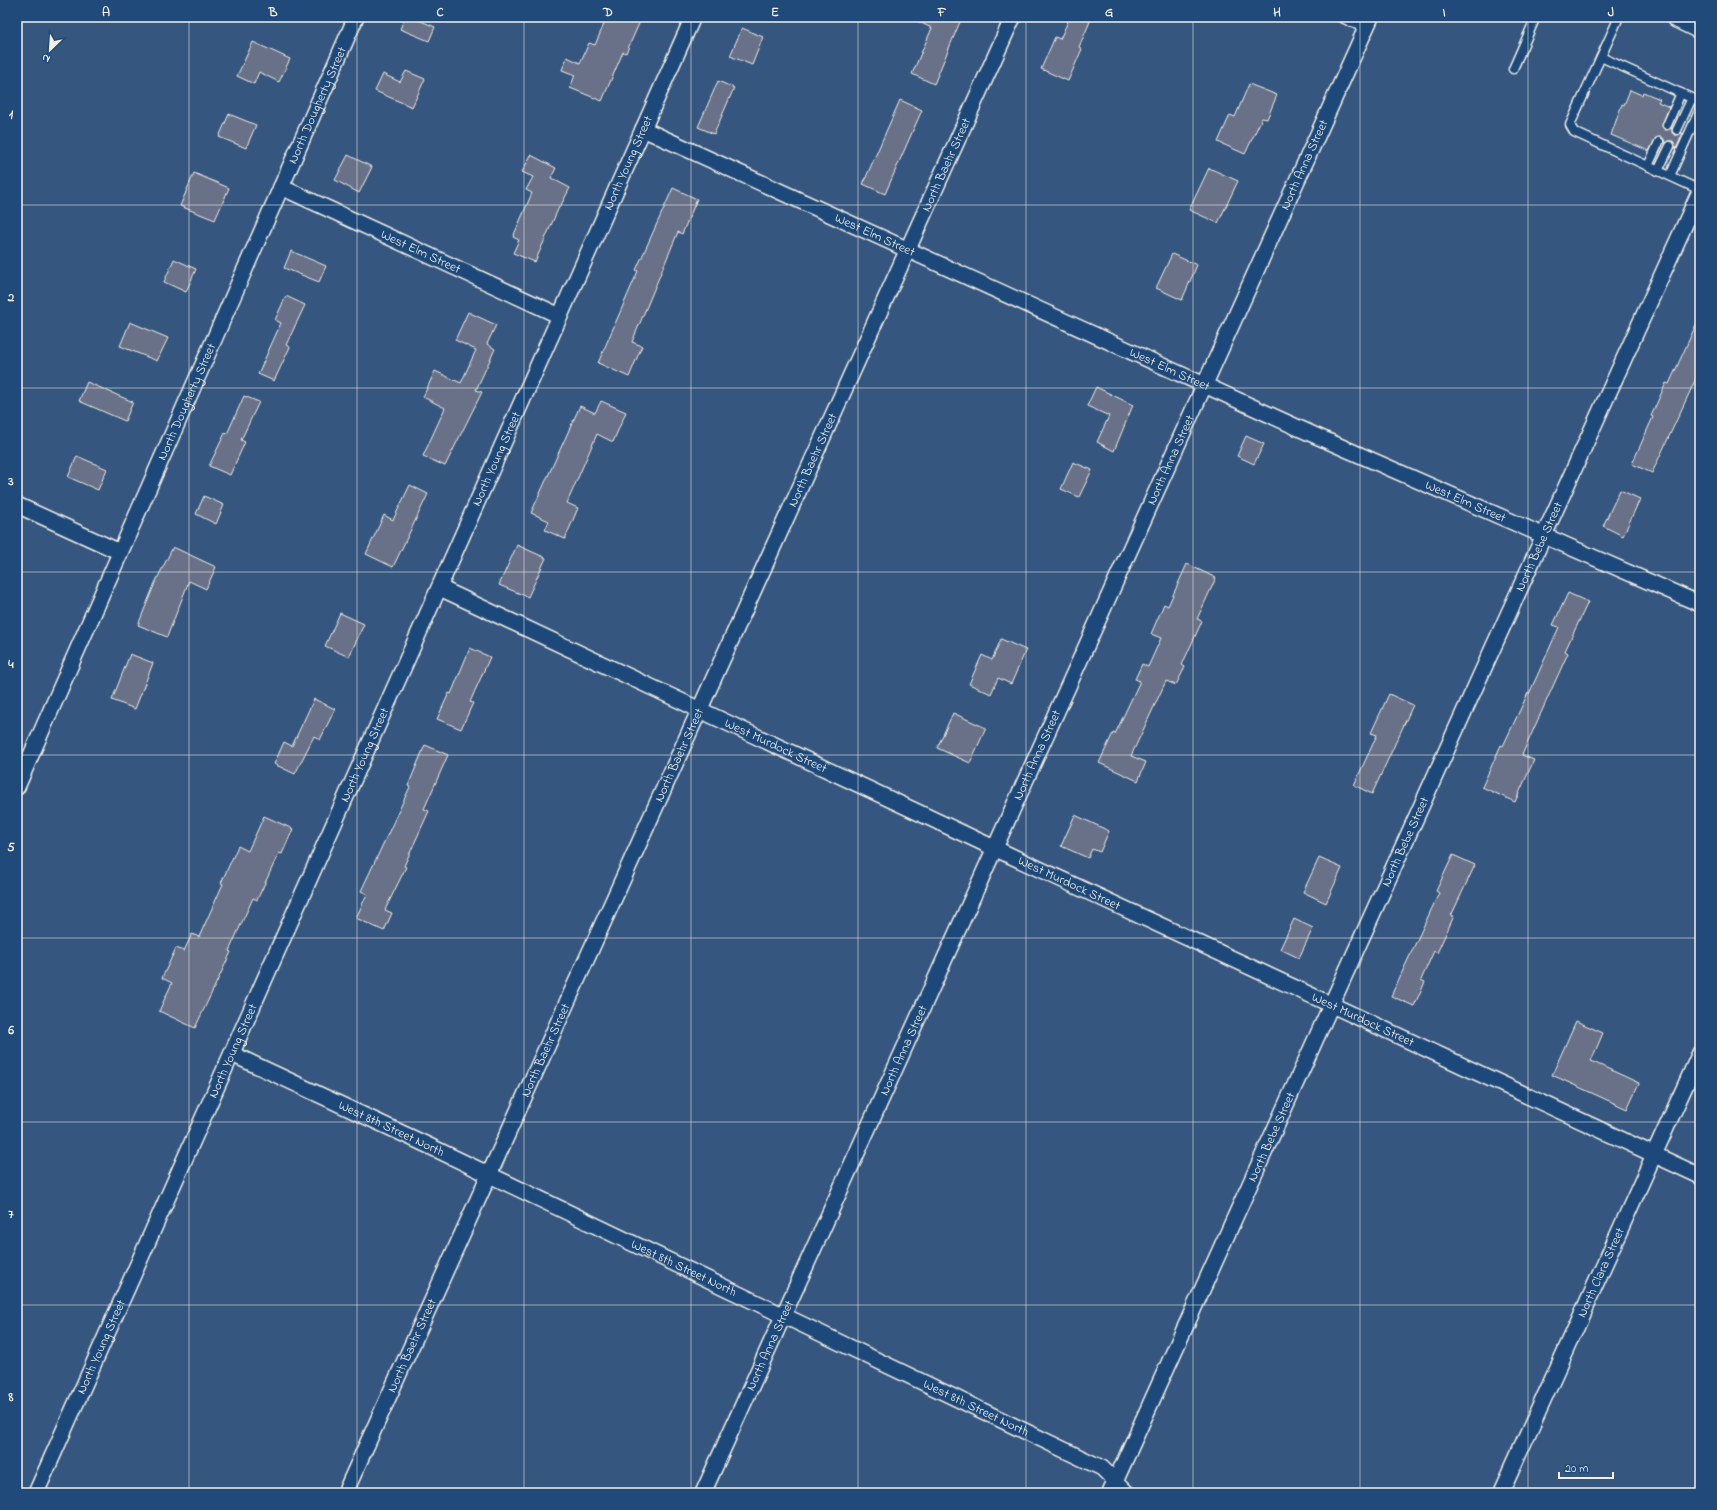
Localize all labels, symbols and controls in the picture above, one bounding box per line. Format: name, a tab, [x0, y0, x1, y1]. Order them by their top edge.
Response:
text: A	[102, 3, 110, 22]
text: B	[268, 3, 278, 22]
text: C	[436, 3, 444, 22]
text: D	[602, 3, 613, 22]
text: E	[771, 3, 779, 22]
text: F	[937, 3, 947, 22]
text: G	[1105, 3, 1113, 22]
text: H	[1273, 3, 1281, 22]
text: I	[1442, 3, 1446, 22]
text: J	[1608, 3, 1614, 22]
north arrow	[30, 30, 70, 70]
street label: North Dougherty Street	[283, 43, 352, 167]
text: N	[39, 49, 53, 67]
text: 1	[9, 105, 14, 124]
street label: North Young Street	[599, 112, 658, 213]
street label: North Baehr Street	[917, 114, 976, 215]
street label: North Anna Street	[1275, 116, 1333, 213]
street label: West Elm Street	[832, 208, 919, 262]
street label: West Elm Street	[378, 225, 465, 279]
text: 2	[7, 288, 15, 307]
street label: North Dougherty Street	[153, 340, 221, 463]
street label: West Elm Street	[1127, 343, 1214, 396]
street label: North Young Street	[467, 408, 526, 509]
street label: North Baehr Street	[783, 409, 842, 510]
street label: North Anna Street	[1142, 411, 1200, 508]
text: 3	[7, 472, 14, 491]
street label: West Elm Street	[1422, 475, 1510, 528]
street label: North Bebe Street	[1510, 498, 1568, 595]
text: 4	[7, 655, 14, 674]
street label: North Young Street	[335, 704, 394, 805]
street label: North Baehr Street	[649, 704, 709, 805]
street label: North Anna Street	[1008, 706, 1066, 803]
street label: West Murdock Street	[722, 713, 831, 778]
street label: North Bebe Street	[1377, 793, 1434, 890]
text: 5	[7, 838, 15, 857]
street label: West Murdock Street	[1015, 851, 1124, 915]
street label: West Murdock Street	[1309, 987, 1418, 1052]
street label: North Young Street	[204, 1000, 262, 1101]
street label: North Baehr Street	[516, 1000, 575, 1100]
street label: North Anna Street	[875, 1001, 932, 1098]
text: 6	[7, 1021, 14, 1040]
street label: North Bebe Street	[1243, 1088, 1300, 1185]
street label: West 8th Street North	[335, 1095, 448, 1161]
text: 7	[8, 1205, 14, 1224]
street label: North Clara Street	[1572, 1224, 1630, 1321]
street label: West 8th Street North	[628, 1235, 740, 1301]
street label: North Baehr Street	[382, 1295, 442, 1395]
street label: North Young Street	[72, 1296, 131, 1397]
street label: North Anna Street	[741, 1297, 799, 1394]
street label: West 8th Street North	[920, 1374, 1032, 1441]
text: 8	[8, 1388, 14, 1407]
scale bar	[1559, 1454, 1613, 1480]
text: 20 m	[1565, 1460, 1588, 1478]

